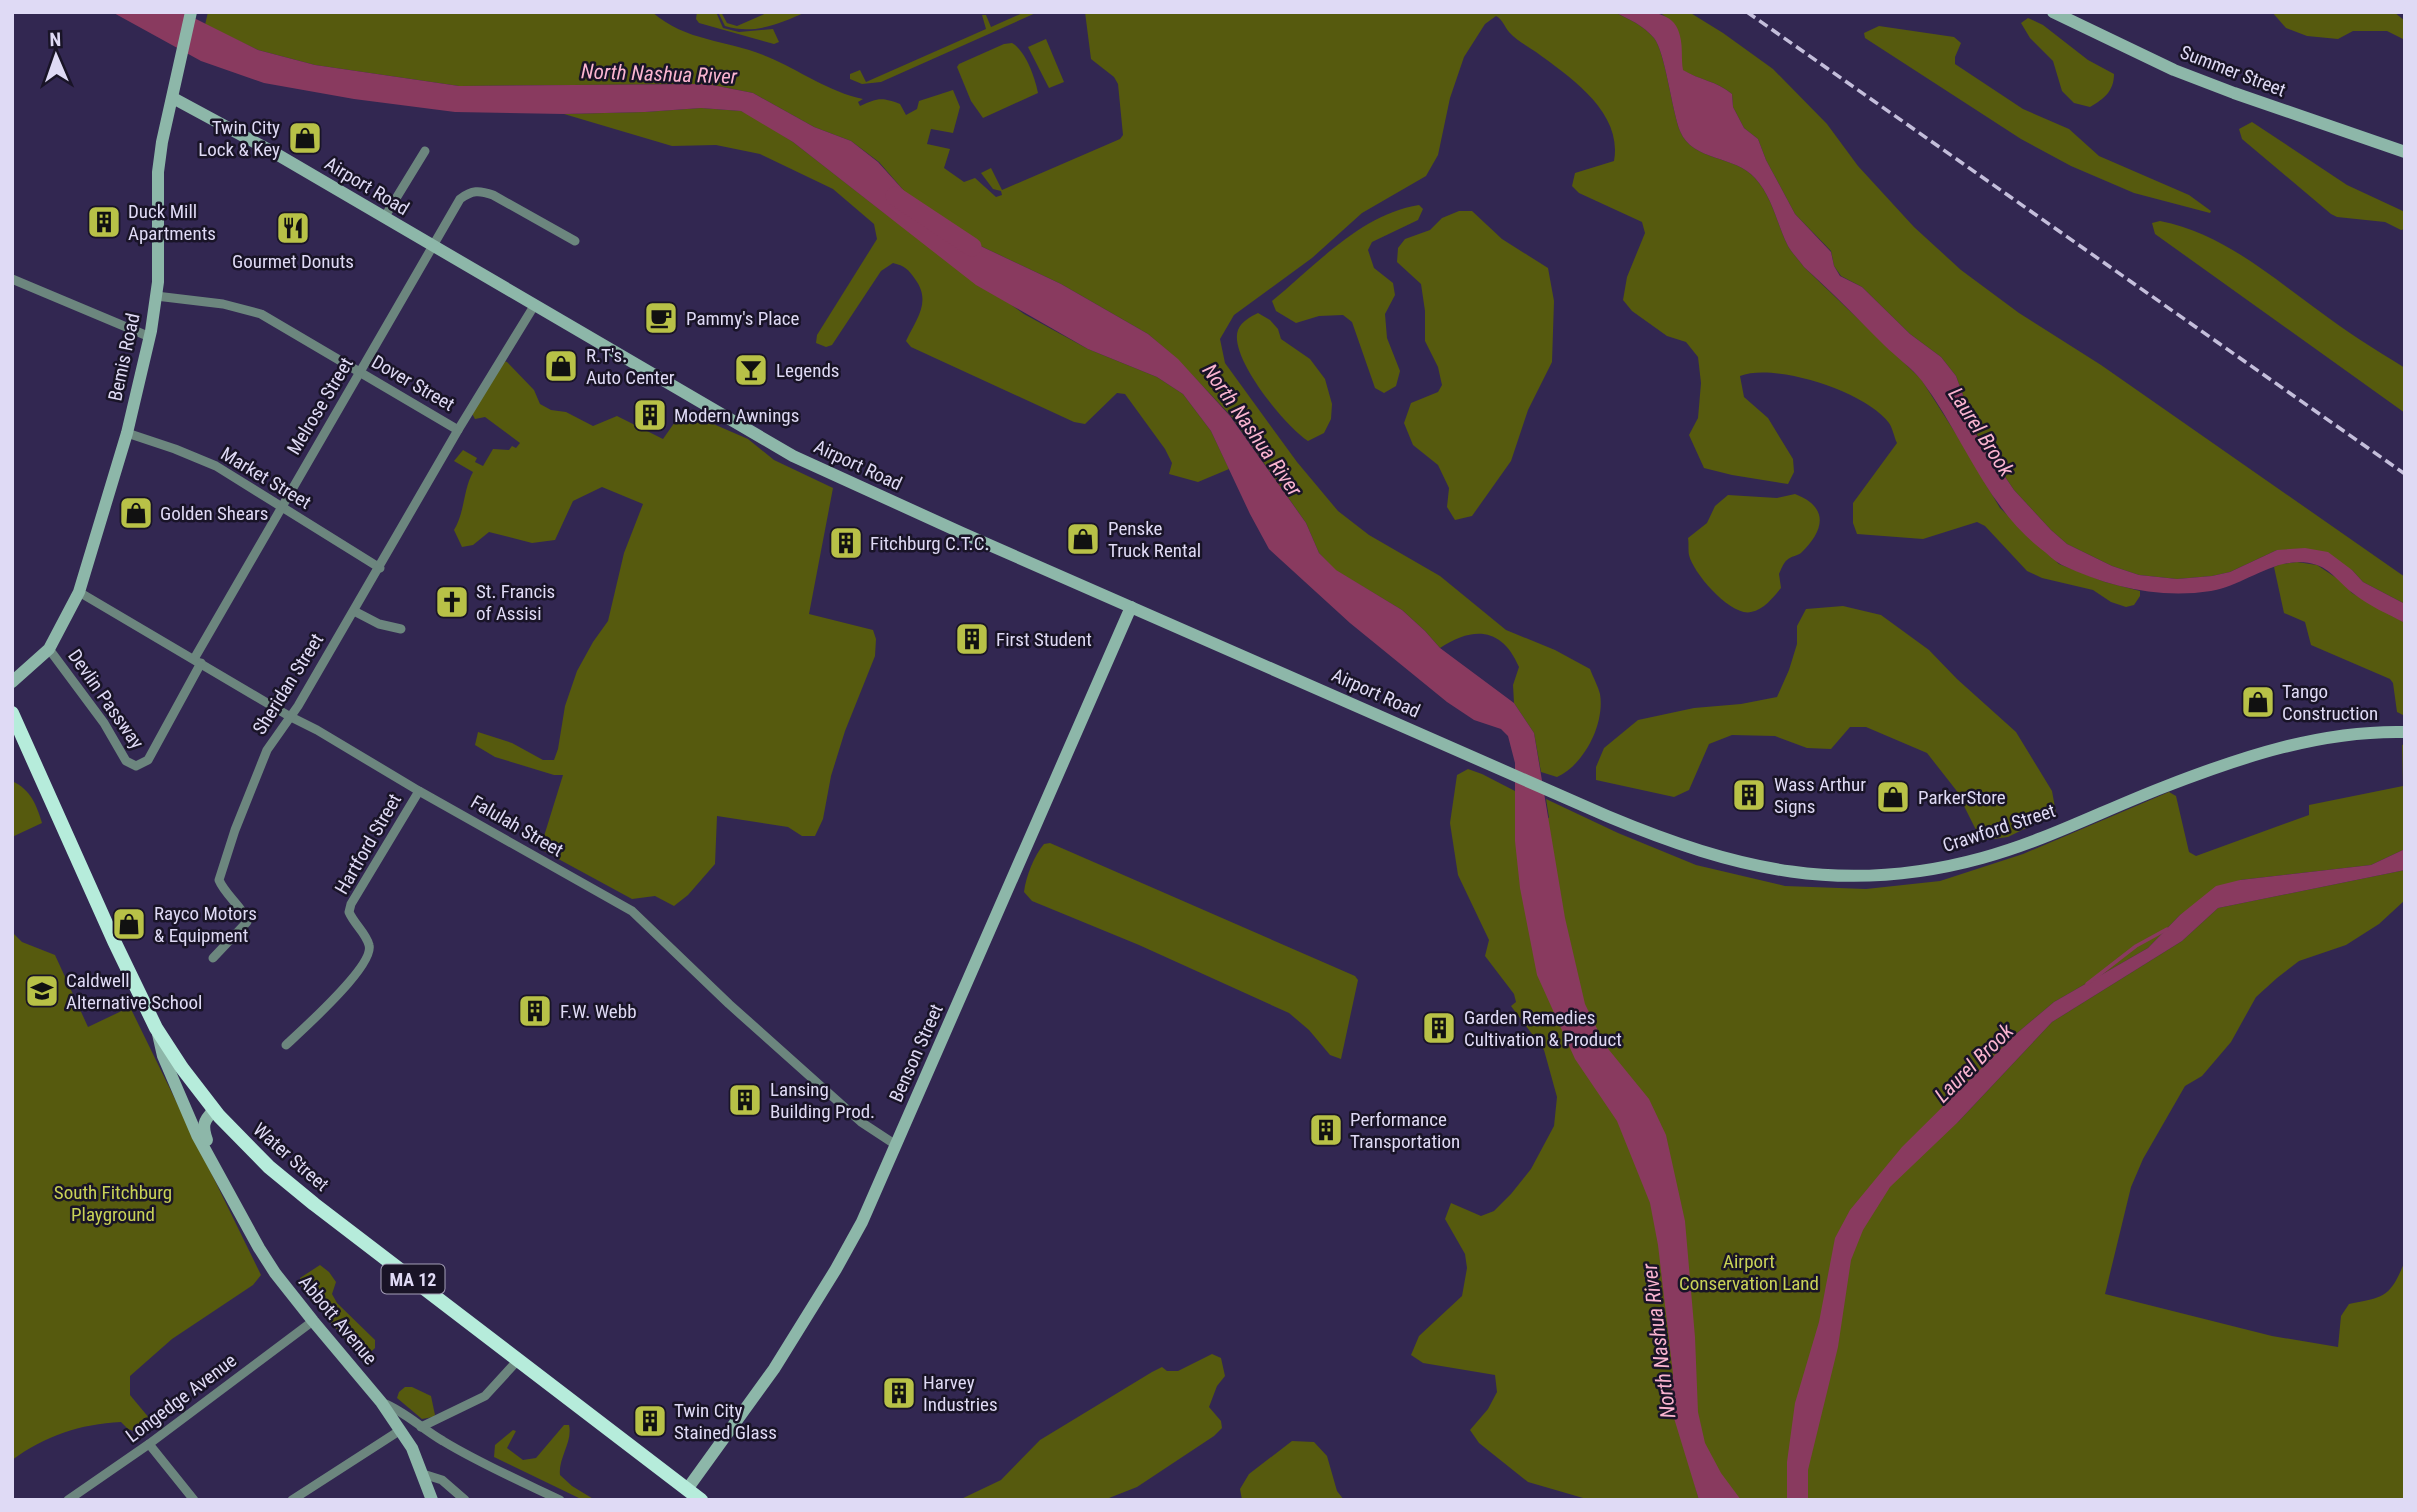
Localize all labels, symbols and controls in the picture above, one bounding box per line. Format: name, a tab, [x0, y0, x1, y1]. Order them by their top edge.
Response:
north arrow	[21, 21, 91, 91]
text: N	[49, 28, 62, 51]
street label: Summer Street	[2177, 40, 2289, 102]
water label: North Nashua River	[581, 59, 738, 89]
place label: Twin City Lock & Key	[198, 116, 280, 161]
shop icon: Twin City Lock & Key	[286, 119, 324, 157]
street label: Airport Road	[321, 152, 413, 220]
place label: Duck Mill Apartments	[128, 200, 216, 245]
building icon: Duck Mill Apartments	[85, 203, 123, 241]
restaurant icon: Gourmet Donuts	[274, 209, 312, 247]
place label: Gourmet Donuts	[232, 250, 354, 273]
cafe icon: Pammy's Place	[642, 299, 680, 337]
place label: Pammy's Place	[686, 307, 800, 330]
street label: Bemis Road	[103, 311, 145, 403]
place label: R.T's. Auto Center	[586, 344, 675, 389]
shop icon: R.T's. Auto Center	[542, 347, 580, 385]
street label: Dover Street	[367, 350, 459, 416]
bar icon: Legends	[732, 351, 770, 389]
street label: Melrose Street	[282, 353, 358, 459]
place label: Legends	[776, 359, 840, 382]
water label: North Nashua River	[1197, 359, 1307, 501]
water label: Laurel Brook	[1943, 383, 2019, 482]
building icon: Modern Awnings	[631, 396, 669, 434]
place label: Modern Awnings	[674, 404, 799, 427]
street label: Airport Road	[810, 435, 906, 495]
street label: Market Street	[217, 442, 315, 514]
shop icon: Golden Shears	[117, 494, 155, 532]
place label: Golden Shears	[160, 502, 269, 525]
place label: Penske Truck Rental	[1108, 517, 1201, 562]
shop icon: Penske Truck Rental	[1064, 520, 1102, 558]
building icon: Fitchburg C.T.C.	[827, 524, 865, 562]
place label: Fitchburg C.T.C.	[870, 532, 989, 555]
place label: St. Francis of Assisi	[476, 580, 555, 625]
church icon: St. Francis of Assisi	[433, 583, 471, 621]
building icon: First Student	[953, 620, 991, 658]
place label: First Student	[996, 628, 1092, 651]
street label: Sheridan Street	[248, 629, 328, 739]
street label: Devlin Passway	[63, 645, 149, 753]
street label: Airport Road	[1328, 663, 1424, 723]
place label: Tango Construction	[2282, 680, 2378, 725]
shop icon: Tango Construction	[2239, 683, 2277, 721]
place label: Wass Arthur Signs	[1774, 773, 1866, 818]
building icon: Wass Arthur Signs	[1730, 776, 1768, 814]
shop icon: ParkerStore	[1874, 778, 1912, 816]
place label: ParkerStore	[1918, 786, 2006, 809]
street label: Hartford Street	[330, 790, 406, 898]
street label: Falulah Street	[467, 790, 567, 862]
street label: Crawford Street	[1940, 799, 2058, 857]
place label: Rayco Motors & Equipment	[154, 902, 257, 947]
shop icon: Rayco Motors & Equipment	[110, 905, 148, 943]
place label: Caldwell Alternative School	[66, 969, 202, 1014]
school or university icon: Caldwell Alternative School	[23, 972, 61, 1010]
building icon: F.W. Webb	[516, 992, 554, 1030]
place label: F.W. Webb	[560, 1000, 637, 1023]
street label: Benson Street	[884, 1000, 948, 1106]
place label: Garden Remedies Cultivation & Product	[1464, 1006, 1622, 1051]
building icon: Garden Remedies Cultivation & Product	[1420, 1009, 1458, 1047]
water label: Laurel Brook	[1930, 1018, 2019, 1107]
place label: Lansing Building Prod.	[770, 1078, 875, 1123]
building icon: Lansing Building Prod.	[726, 1081, 764, 1119]
place label: Performance Transportation	[1350, 1108, 1460, 1153]
building icon: Performance Transportation	[1307, 1111, 1345, 1149]
street label: Water Street	[249, 1118, 333, 1196]
park label: South Fitchburg Playground	[54, 1181, 172, 1226]
park label: Airport Conservation Land	[1679, 1250, 1819, 1295]
water label: North Nashua River	[1637, 1261, 1680, 1420]
road number: MA 12	[382, 1264, 444, 1294]
street label: Abbott Avenue	[294, 1271, 382, 1369]
street label: Longedge Avenue	[121, 1349, 241, 1447]
place label: Harvey Industries	[923, 1371, 998, 1416]
building icon: Harvey Industries	[880, 1374, 918, 1412]
place label: Twin City Stained Glass	[674, 1399, 777, 1444]
building icon: Twin City Stained Glass	[631, 1402, 669, 1440]

